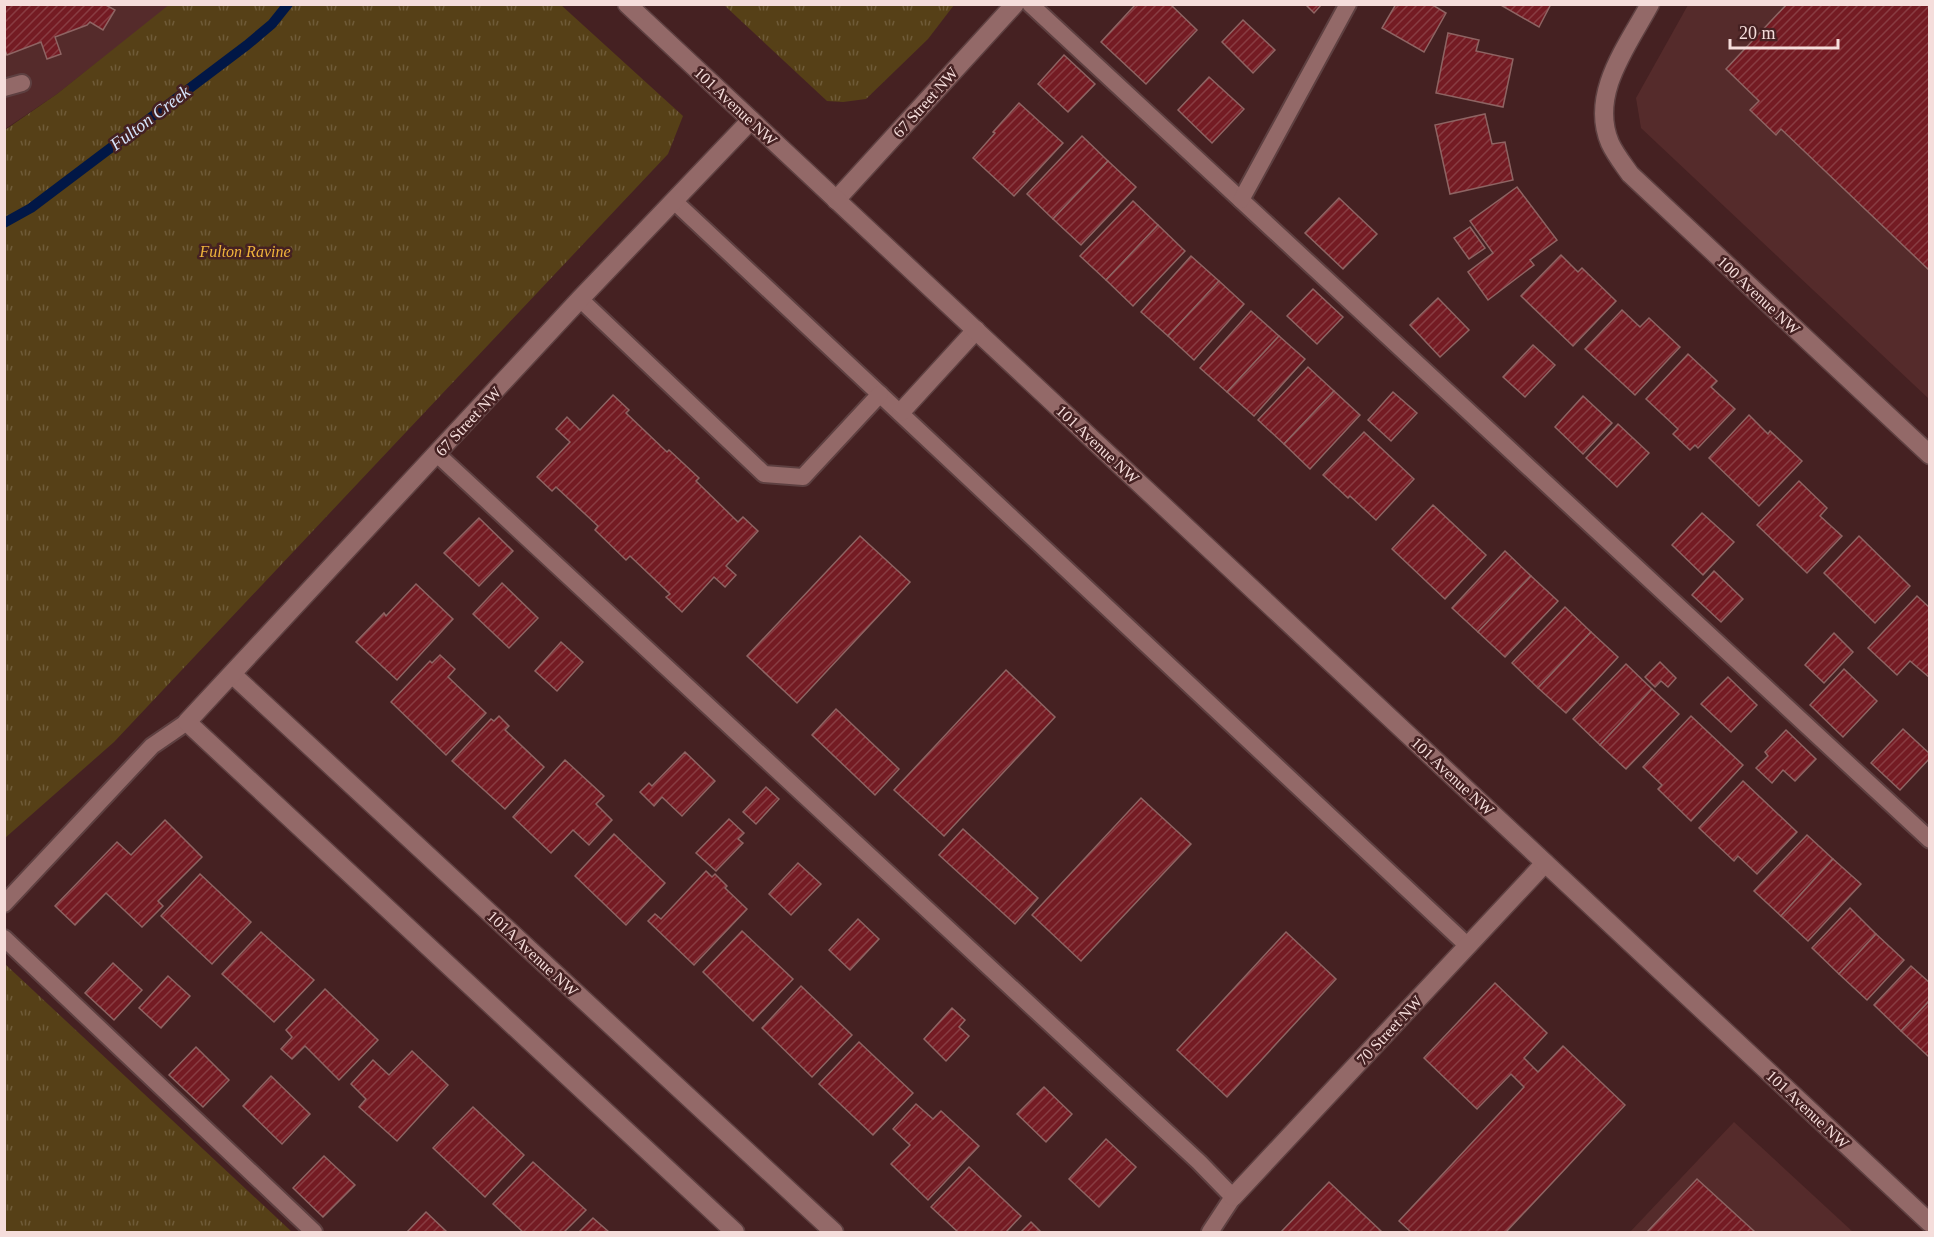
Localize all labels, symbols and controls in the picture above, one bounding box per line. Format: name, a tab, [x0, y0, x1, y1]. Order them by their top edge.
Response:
scale bar	[1730, 12, 1838, 50]
text: 20 m	[1739, 23, 1776, 43]
street label: 67 Street NW	[890, 63, 962, 141]
street label: 101 Avenue NW	[691, 64, 781, 149]
water label: Fulton Creek	[105, 81, 195, 155]
park label: Fulton Ravine	[198, 243, 291, 260]
street label: 100 Avenue NW	[1714, 253, 1804, 338]
street label: 67 Street NW	[432, 383, 505, 459]
street label: 101 Avenue NW	[1053, 402, 1143, 487]
street label: 101 Avenue NW	[1408, 734, 1498, 819]
street label: 101A Avenue NW	[484, 907, 582, 1000]
street label: 70 Street NW	[1353, 992, 1426, 1068]
street label: 101 Avenue NW	[1763, 1067, 1853, 1152]

